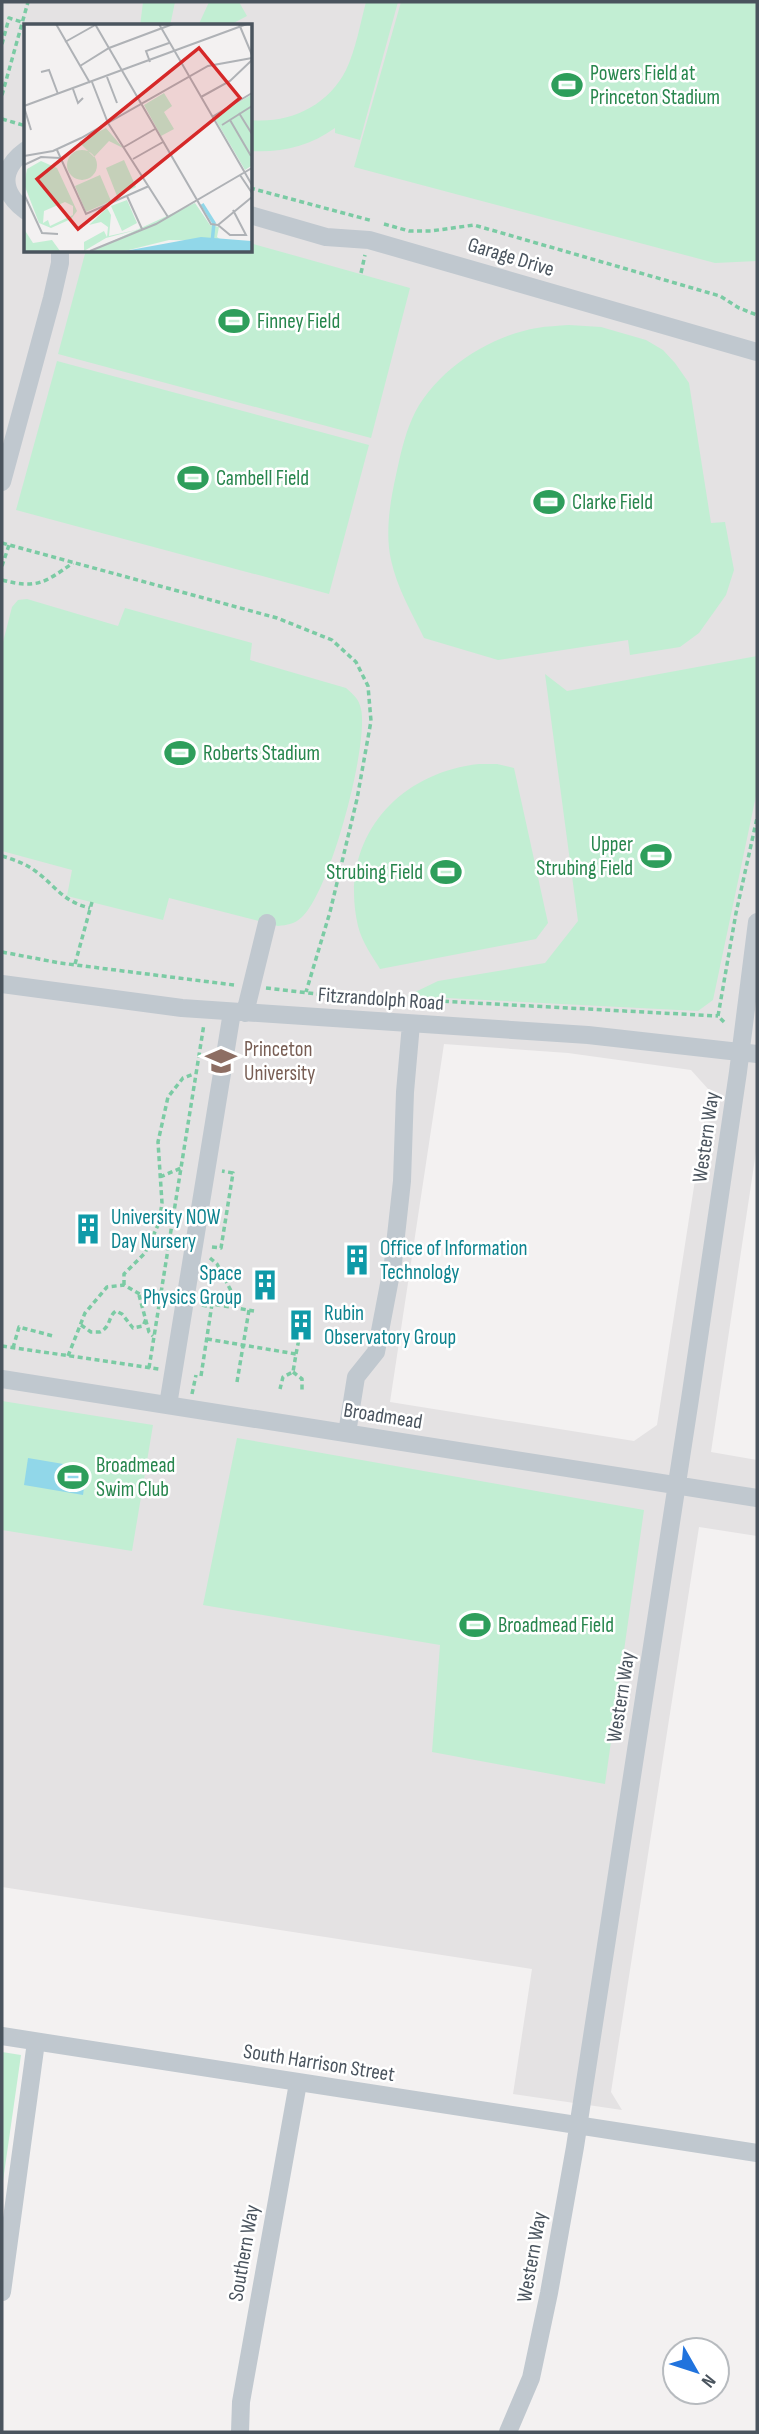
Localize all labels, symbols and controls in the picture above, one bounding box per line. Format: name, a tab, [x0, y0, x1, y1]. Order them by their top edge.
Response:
inset map	[24, 24, 252, 252]
place label: Powers Field at Princeton Stadium	[590, 61, 720, 110]
sports icon: Powers Field at Princeton Stadium	[550, 68, 584, 102]
street label: Garage Drive	[465, 232, 557, 282]
sports icon: Finney Field	[217, 304, 251, 338]
place label: Finney Field	[257, 309, 340, 334]
sports icon: Cambell Field	[176, 461, 210, 495]
place label: Cambell Field	[216, 466, 309, 491]
sports icon: Clarke Field	[532, 485, 566, 519]
place label: Clarke Field	[572, 490, 653, 515]
sports icon: Roberts Stadium	[163, 736, 197, 770]
place label: Roberts Stadium	[203, 741, 320, 766]
place label: Upper Strubing Field	[536, 832, 633, 881]
sports icon: Upper Strubing Field	[639, 839, 673, 873]
sports icon: Strubing Field	[429, 855, 463, 889]
place label: Strubing Field	[326, 860, 423, 885]
street label: Fitzrandolph Road	[317, 982, 445, 1016]
place label: Princeton University	[244, 1037, 315, 1086]
school or university icon: Princeton University	[204, 1044, 238, 1078]
street label: Western Way	[687, 1090, 725, 1184]
place label: University NOW Day Nursery	[111, 1205, 221, 1254]
building icon: University NOW Day Nursery	[71, 1212, 105, 1246]
place label: Office of Information Technology	[380, 1236, 528, 1285]
building icon: Office of Information Technology	[340, 1243, 374, 1277]
place label: Space Physics Group	[143, 1261, 242, 1310]
building icon: Space Physics Group	[248, 1268, 282, 1302]
place label: Rubin Observatory Group	[324, 1301, 456, 1350]
building icon: Rubin Observatory Group	[284, 1308, 318, 1342]
street label: Broadmead	[342, 1397, 424, 1435]
place label: Broadmead Swim Club	[96, 1453, 175, 1502]
sports icon: Broadmead Swim Club	[56, 1460, 90, 1494]
sports icon: Broadmead Field	[458, 1608, 492, 1642]
place label: Broadmead Field	[498, 1613, 614, 1638]
street label: Western Way	[601, 1650, 641, 1744]
street label: South Harrison Street	[242, 2039, 396, 2087]
street label: Southern Way	[223, 2203, 265, 2303]
street label: Western Way	[512, 2210, 552, 2304]
north arrow	[661, 2336, 731, 2406]
text: N	[696, 2370, 720, 2392]

